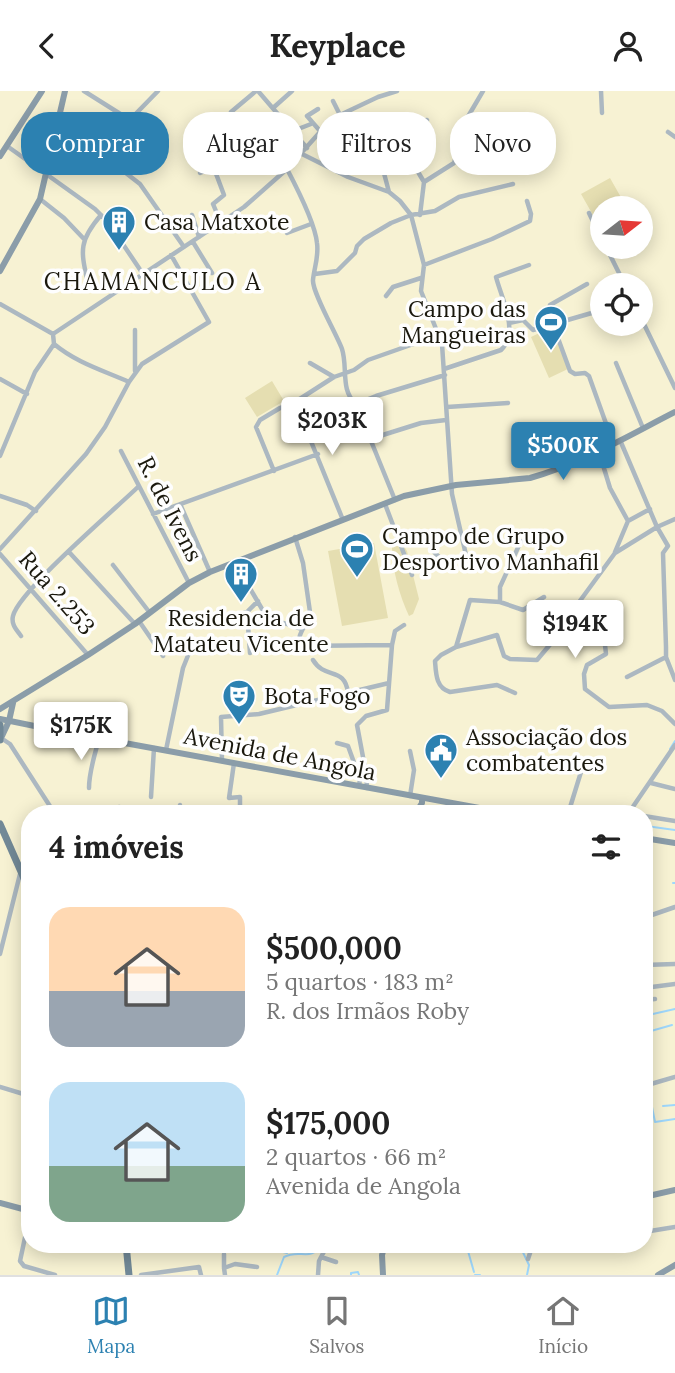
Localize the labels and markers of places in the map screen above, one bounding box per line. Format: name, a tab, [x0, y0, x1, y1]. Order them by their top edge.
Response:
building icon: Casa Matxote	[100, 203, 138, 252]
place label: Casa Matxote	[144, 207, 289, 236]
place label: Campo das Mangueiras	[401, 294, 526, 349]
sports icon: Campo das Mangueiras	[532, 303, 570, 352]
pin: $203K	[283, 397, 381, 457]
pin: $500K	[514, 423, 612, 482]
place label: Campo de Grupo Desportivo Manhafil	[382, 521, 599, 576]
sports icon: Campo de Grupo Desportivo Manhafil	[338, 530, 376, 579]
building icon: Residencia de Matateu Vicente	[222, 555, 260, 604]
pin: $194K	[526, 601, 624, 660]
place label: Residencia de Matateu Vicente	[153, 603, 329, 658]
theatre icon: Bota Fogo	[220, 677, 258, 726]
place label: Bota Fogo	[264, 681, 370, 710]
pin: $175K	[32, 703, 130, 762]
place label: Associação dos combatentes	[465, 722, 627, 777]
public building icon: Associação dos combatentes	[422, 731, 460, 780]

